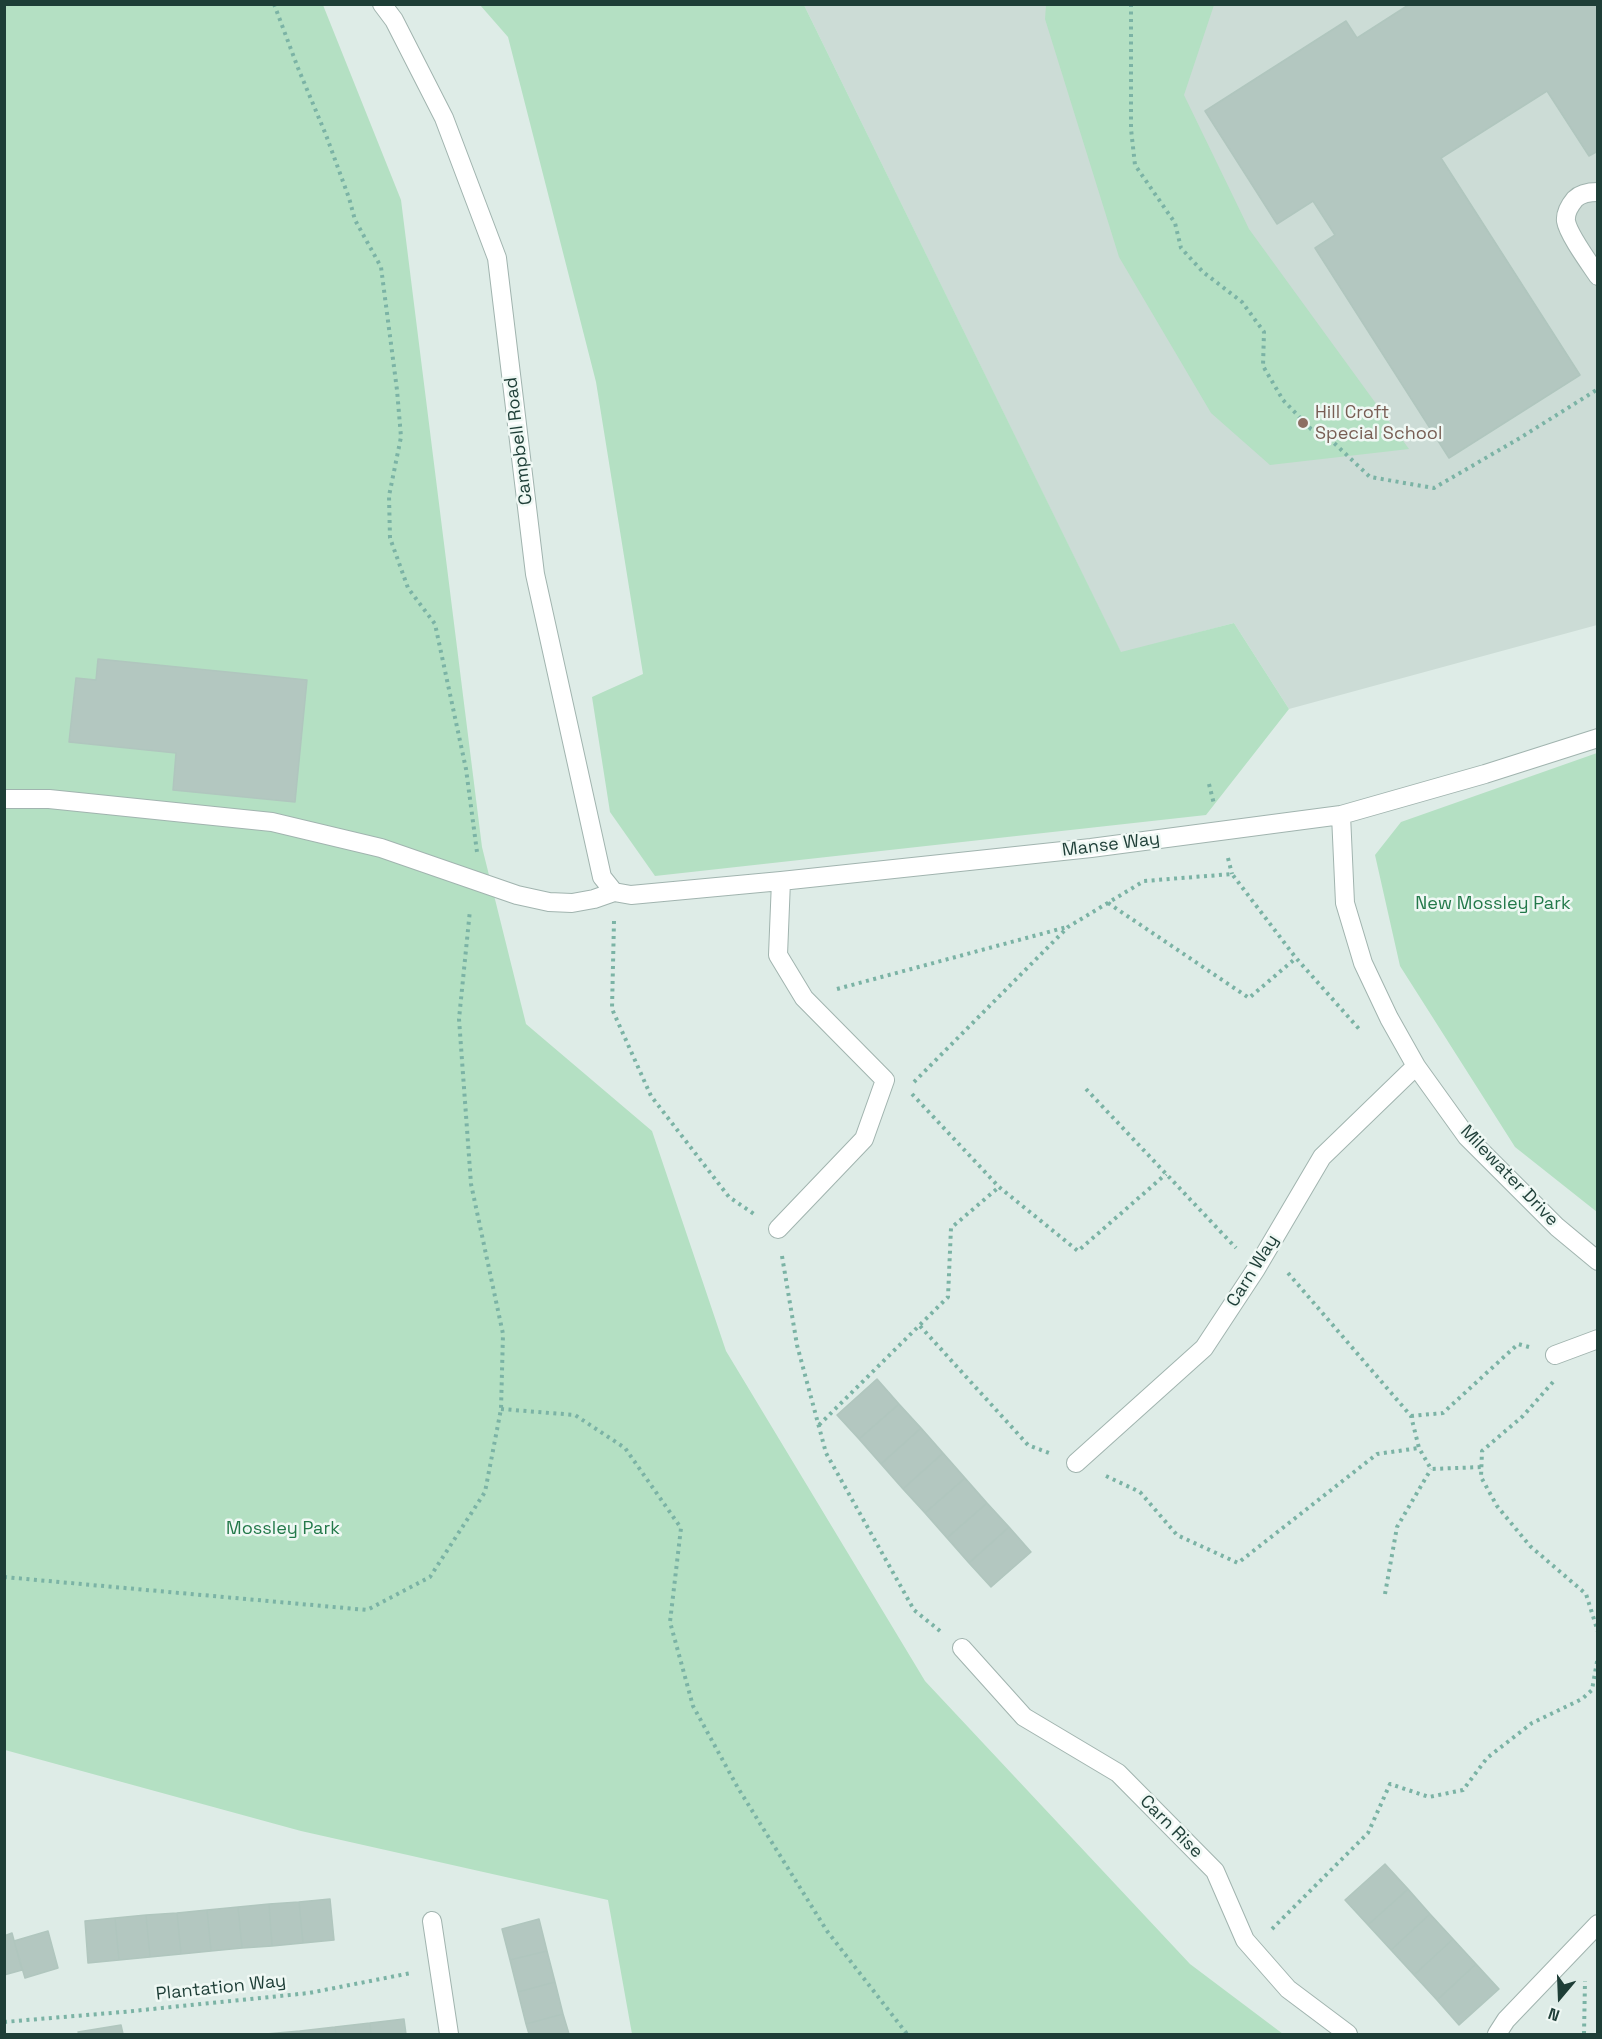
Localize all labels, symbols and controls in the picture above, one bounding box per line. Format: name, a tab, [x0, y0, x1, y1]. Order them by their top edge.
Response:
street label: Campbell Road	[500, 376, 538, 506]
place label: Hill Croft Special School	[1315, 402, 1442, 444]
marker: Hill Croft Special School	[1296, 416, 1310, 430]
street label: Manse Way	[1061, 828, 1161, 862]
park label: New Mossley Park	[1415, 893, 1571, 915]
street label: Milewater Drive	[1455, 1121, 1563, 1231]
street label: Carn Way	[1222, 1231, 1284, 1311]
park label: Mossley Park	[226, 1518, 340, 1540]
street label: Carn Rise	[1135, 1791, 1207, 1863]
north arrow	[1530, 1967, 1590, 2027]
street label: Plantation Way	[155, 1970, 287, 2006]
text: N	[1545, 2003, 1562, 2026]

